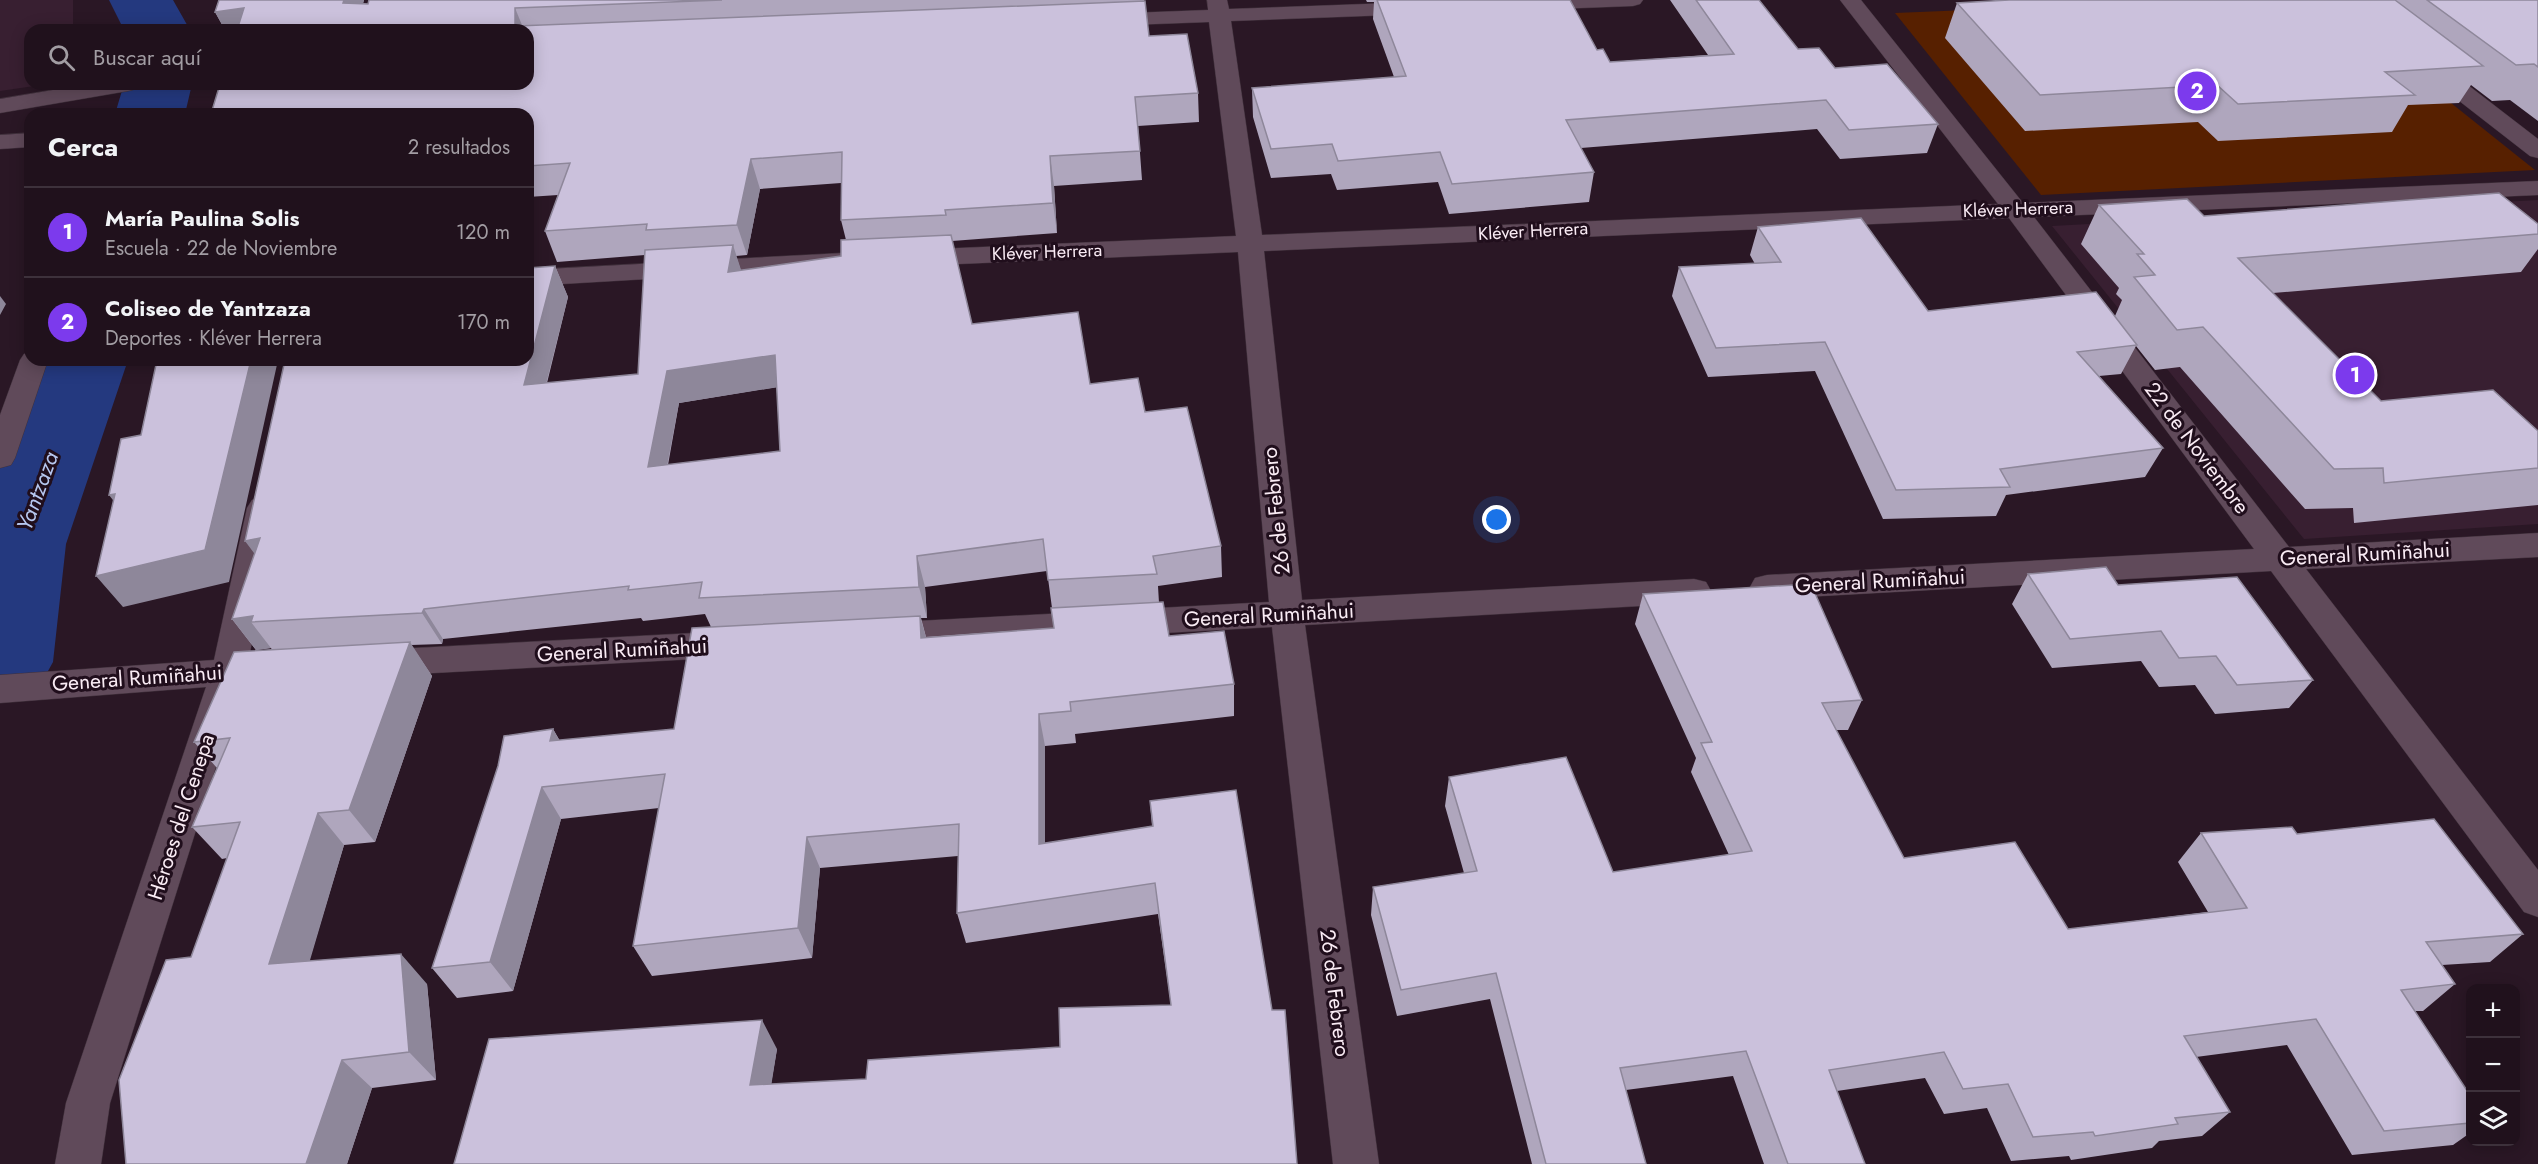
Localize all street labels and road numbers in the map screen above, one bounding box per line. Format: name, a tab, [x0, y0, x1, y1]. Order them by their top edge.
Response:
street label: Kléver Herrera	[1962, 194, 2074, 224]
street label: Kléver Herrera	[1477, 215, 1589, 247]
street label: Kléver Herrera	[991, 237, 1103, 267]
street label: 22 de Noviembre	[2137, 376, 2257, 520]
street label: 26 de Febrero	[1254, 446, 1298, 576]
street label: General Rumiñahui	[2279, 535, 2451, 573]
street label: General Rumiñahui	[1794, 562, 1966, 600]
street label: General Rumiñahui	[1183, 596, 1355, 634]
street label: General Rumiñahui	[536, 631, 708, 669]
street label: General Rumiñahui	[51, 657, 223, 699]
street label: Héroes del Cenepa	[140, 730, 222, 904]
street label: 26 de Febrero	[1312, 928, 1358, 1058]

